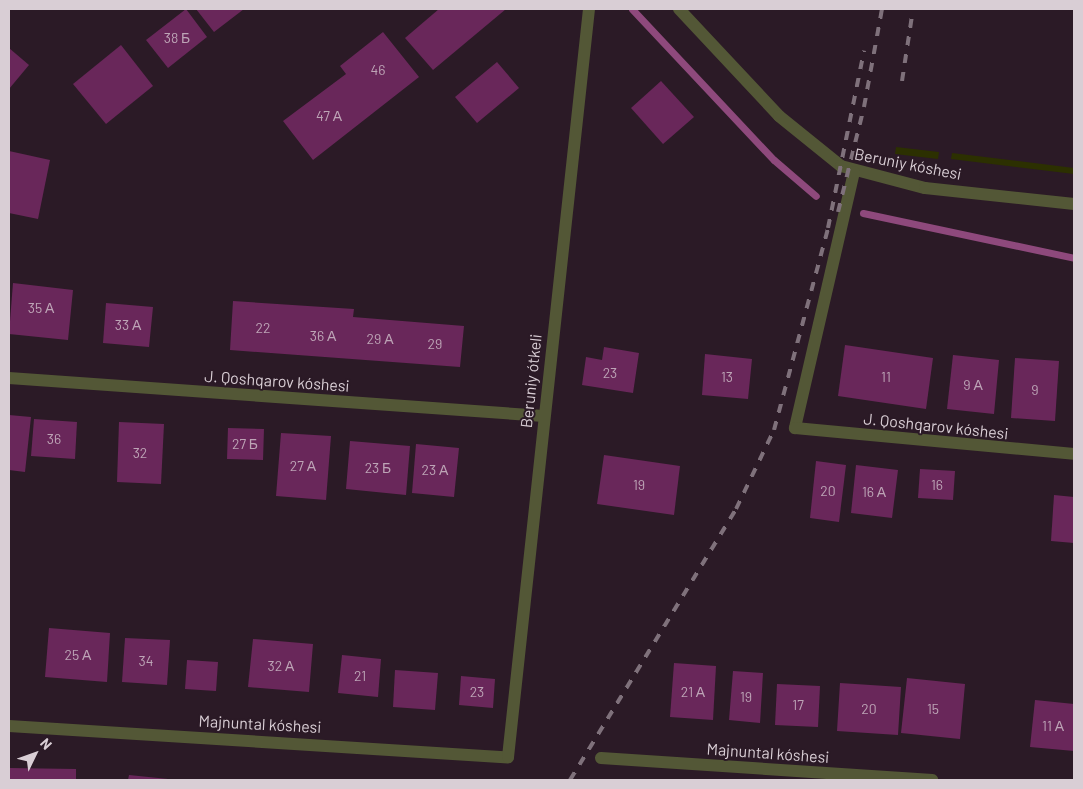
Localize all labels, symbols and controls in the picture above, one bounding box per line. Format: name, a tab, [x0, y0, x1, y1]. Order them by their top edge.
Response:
house number: 38 Б	[164, 30, 190, 46]
house number: 46	[371, 62, 385, 78]
house number: 47 А	[316, 108, 342, 124]
street label: Beruniy kóshesi	[853, 144, 963, 184]
house number: 35 А	[28, 300, 54, 316]
house number: 33 А	[115, 317, 141, 333]
house number: 22	[255, 320, 271, 336]
house number: 36 А	[310, 328, 336, 344]
house number: 29 А	[367, 331, 393, 347]
street label: Beruniy ótkeli	[517, 333, 545, 429]
house number: 29	[428, 336, 442, 352]
house number: 23	[603, 365, 617, 381]
street label: J. Qoshqarov kóshesi	[204, 366, 350, 396]
house number: 13	[721, 369, 733, 385]
house number: 11	[881, 369, 891, 385]
house number: 9 А	[963, 377, 983, 393]
house number: 9	[1031, 382, 1039, 398]
street label: J. Qoshqarov kóshesi	[863, 409, 1009, 443]
house number: 36	[47, 431, 61, 447]
house number: 27 Б	[232, 436, 258, 452]
house number: 32	[133, 445, 147, 461]
house number: 27 А	[290, 458, 316, 474]
house number: 23 Б	[365, 460, 391, 476]
house number: 23 А	[422, 462, 448, 478]
house number: 19	[633, 477, 645, 493]
house number: 16	[931, 477, 943, 493]
house number: 20	[820, 483, 836, 499]
house number: 16 А	[862, 484, 886, 500]
house number: 25 А	[65, 647, 91, 663]
house number: 34	[139, 653, 153, 669]
house number: 32 А	[268, 658, 294, 674]
house number: 21	[354, 668, 366, 684]
house number: 23	[470, 684, 484, 700]
house number: 21 А	[681, 684, 705, 700]
house number: 19	[740, 689, 752, 705]
house number: 17	[792, 697, 804, 713]
house number: 20	[861, 701, 877, 717]
house number: 15	[927, 701, 939, 717]
street label: Majnuntal kóshesi	[198, 711, 322, 737]
house number: 11 А	[1042, 718, 1064, 734]
north arrow	[10, 729, 60, 779]
text: N	[37, 734, 56, 753]
street label: Majnuntal kóshesi	[706, 739, 830, 767]

